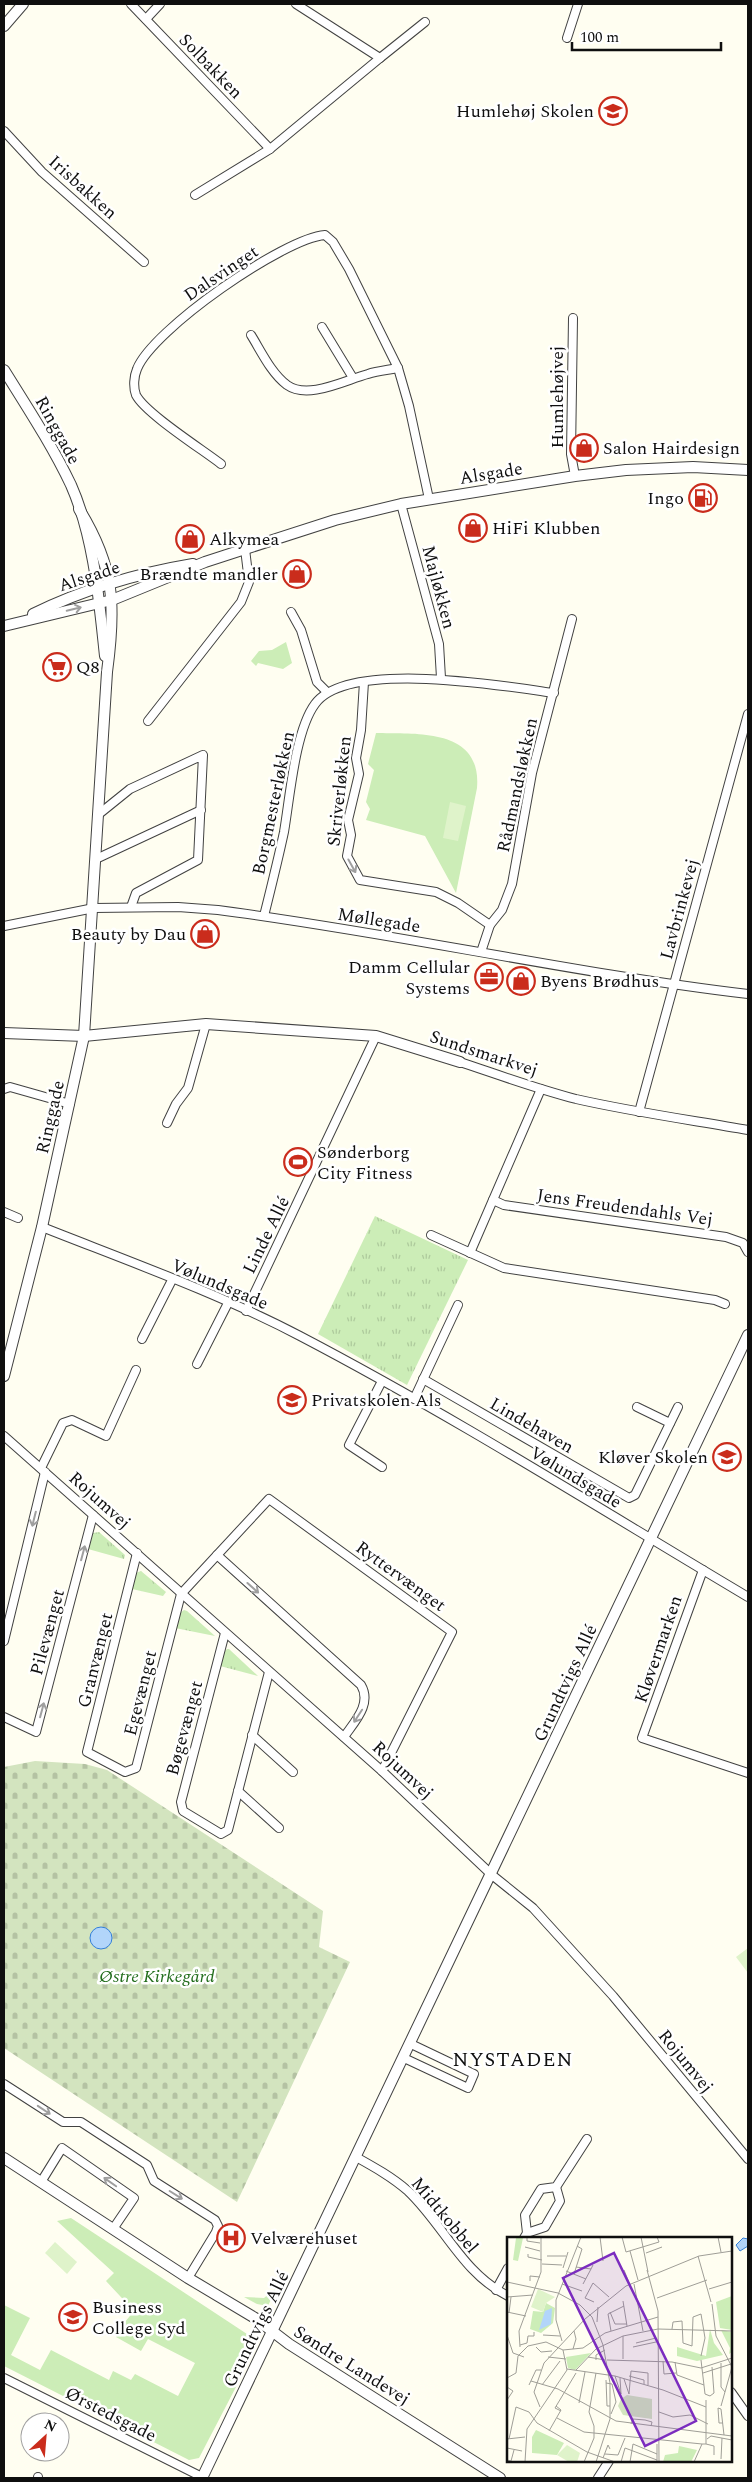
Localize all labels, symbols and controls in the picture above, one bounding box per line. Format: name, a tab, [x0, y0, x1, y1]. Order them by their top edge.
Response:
scale bar	[572, 20, 721, 52]
text: 100 m	[580, 26, 619, 49]
street label: Solbakken	[172, 27, 249, 105]
school or university icon: Humlehøj Skolen	[598, 96, 628, 126]
place label: Humlehøj Skolen	[456, 98, 594, 125]
street label: Irisbakken	[42, 149, 123, 226]
street label: Dalsvinget	[178, 238, 264, 308]
street label: Humlehøjvej	[544, 345, 571, 449]
street label: Ringgade	[28, 391, 87, 469]
shop icon: Salon Hairdesign	[569, 433, 599, 463]
place label: Salon Hairdesign	[603, 435, 740, 462]
street label: Alsgade	[458, 455, 525, 492]
fuel station icon: Ingo	[688, 483, 718, 513]
place label: Ingo	[647, 485, 684, 512]
shop icon: HiFi Klubben	[458, 513, 488, 543]
place label: HiFi Klubben	[492, 515, 601, 542]
shop icon: Alkymea	[175, 524, 205, 554]
place label: Alkymea	[209, 526, 280, 553]
street label: Majløkken	[414, 542, 463, 632]
street label: Alsgade	[55, 554, 123, 599]
shop icon: Brændte mandler	[282, 559, 312, 589]
place label: Brændte mandler	[140, 561, 278, 588]
one-way arrow	[65, 604, 81, 613]
supermarket icon: Q8	[42, 652, 72, 682]
place label: Q8	[76, 654, 100, 681]
street label: Rådmandsløkken	[490, 715, 545, 855]
street label: Borgmesterløkken	[245, 729, 302, 877]
street label: Skriverløkken	[320, 735, 359, 847]
street label: Lavbrinkevej	[653, 856, 706, 963]
one-way arrow	[347, 858, 357, 873]
street label: Møllegade	[336, 901, 422, 940]
shop icon: Beauty by Dau	[190, 919, 220, 949]
place label: Beauty by Dau	[71, 921, 186, 948]
place label: Damm Cellular Systems	[348, 954, 470, 1002]
office icon: Damm Cellular Systems	[474, 962, 504, 992]
shop icon: Byens Brødhus	[506, 966, 536, 996]
place label: Byens Brødhus	[540, 968, 659, 995]
street label: Sundsmarkvej	[426, 1023, 541, 1084]
street label: Ringgade	[29, 1078, 72, 1157]
place label: Sønderborg City Fitness	[317, 1139, 413, 1187]
sports icon: Sønderborg City Fitness	[283, 1147, 313, 1177]
street label: Jens Freudendahls Vej	[535, 1182, 715, 1233]
street label: Linde Allé	[236, 1192, 297, 1279]
street label: Vølundsgade	[167, 1252, 272, 1317]
school or university icon: Privatskolen Als	[277, 1385, 307, 1415]
place label: Privatskolen Als	[311, 1387, 441, 1414]
street label: Lindehaven	[485, 1390, 579, 1460]
street label: Vølundsgade	[525, 1439, 627, 1515]
school or university icon: Kløver Skolen	[712, 1442, 742, 1472]
place label: Kløver Skolen	[598, 1444, 708, 1471]
street label: Rojumvej	[63, 1465, 137, 1536]
one-way arrow	[29, 1511, 38, 1527]
street label: Ryttervænget	[350, 1534, 452, 1619]
one-way arrow	[79, 1546, 88, 1562]
one-way arrow	[246, 1582, 259, 1594]
street label: Pilevænget	[23, 1586, 72, 1678]
street label: Kløvermarken	[627, 1592, 690, 1707]
street label: Granvænget	[71, 1610, 120, 1711]
street label: Grundtvigs Allé	[526, 1620, 605, 1746]
street label: Egevænget	[117, 1648, 164, 1739]
street label: Bøgevænget	[159, 1678, 210, 1779]
one-way arrow	[38, 1703, 47, 1719]
one-way arrow	[353, 1709, 363, 1723]
street label: Rojumvej	[366, 1735, 440, 1806]
park label: Østre Kirkegård	[99, 1963, 215, 1990]
street label: Rojumvej	[651, 2023, 720, 2099]
district label: NYSTADEN	[452, 2045, 574, 2075]
one-way arrow	[37, 2105, 51, 2115]
street label: Midtkobbel	[404, 2171, 485, 2260]
one-way arrow	[103, 2177, 117, 2187]
one-way arrow	[169, 2190, 183, 2200]
hospital icon: Velværehuset	[216, 2223, 246, 2253]
place label: Velværehuset	[250, 2225, 358, 2252]
inset map	[507, 2237, 732, 2462]
street label: Grundtvigs Allé	[217, 2266, 296, 2392]
place label: Business College Syd	[92, 2294, 186, 2342]
school or university icon: Business College Syd	[58, 2302, 88, 2332]
street label: Søndre Landevej	[288, 2319, 415, 2412]
street label: Ørstedsgade	[60, 2380, 161, 2449]
north arrow	[20, 2412, 70, 2462]
text: N	[41, 2414, 60, 2438]

